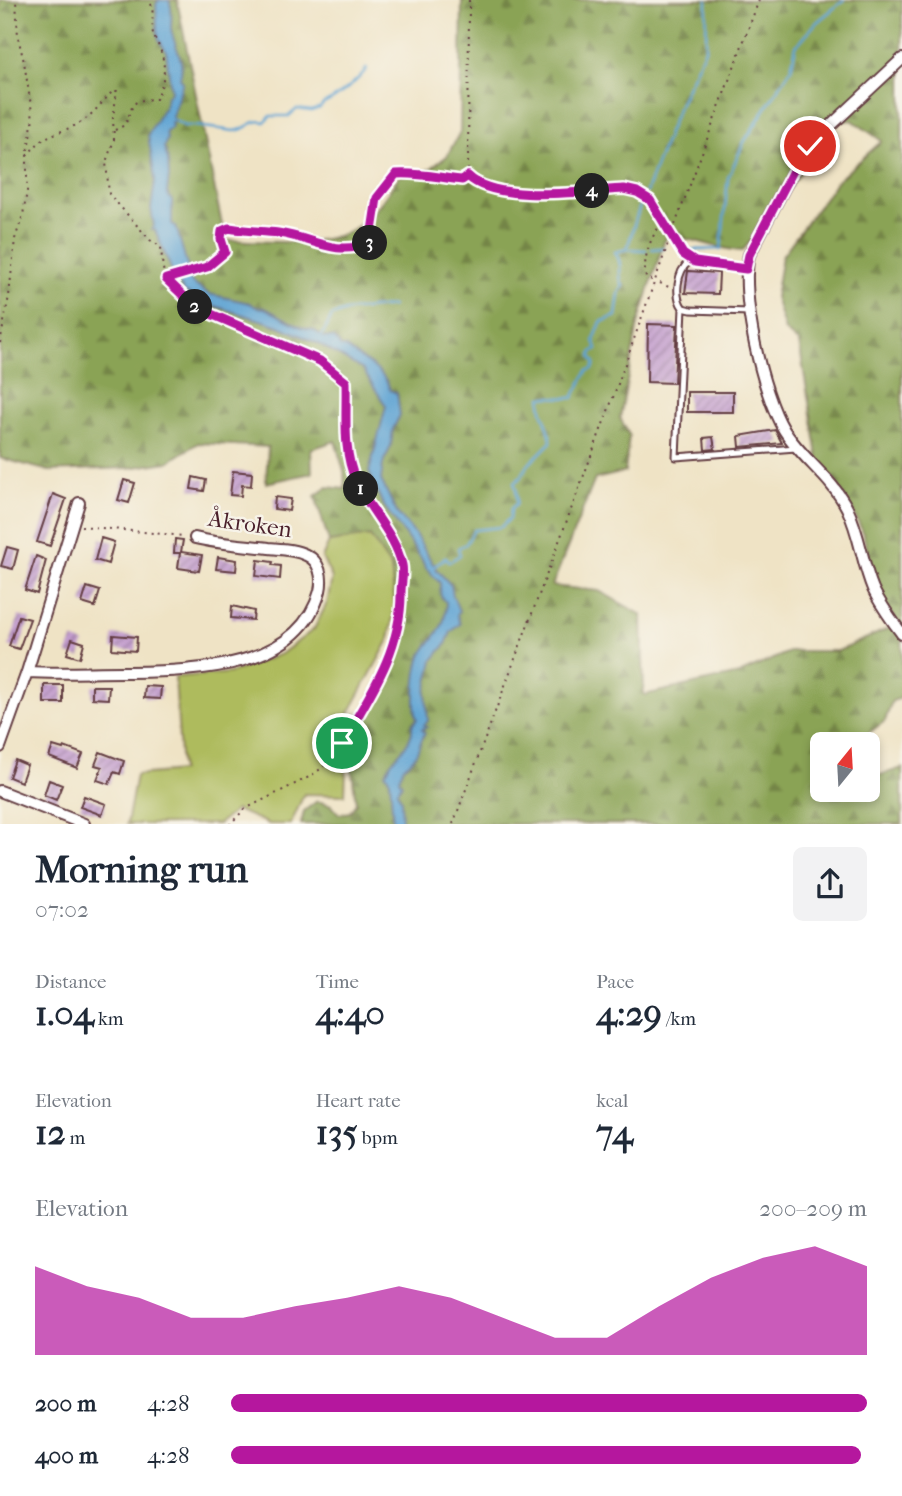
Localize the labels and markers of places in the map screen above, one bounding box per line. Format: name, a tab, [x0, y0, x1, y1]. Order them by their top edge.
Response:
pin	[780, 116, 840, 176]
pin: 4	[574, 174, 610, 208]
pin: 3	[352, 226, 388, 260]
pin: 2	[178, 290, 212, 324]
pin: 1	[344, 472, 378, 506]
pin	[312, 713, 372, 773]

